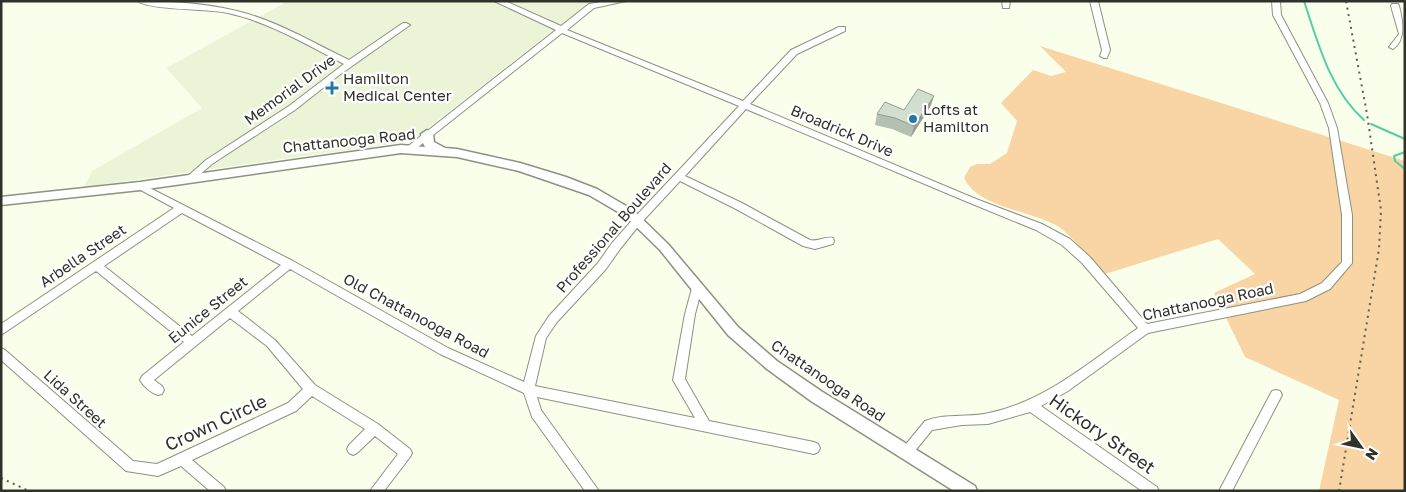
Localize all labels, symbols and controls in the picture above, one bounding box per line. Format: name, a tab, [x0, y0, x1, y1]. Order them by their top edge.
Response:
street label: Memorial Drive	[240, 50, 339, 128]
place label: Hamilton Medical Center	[343, 69, 452, 104]
marker: Hamilton Medical Center	[325, 81, 339, 95]
street label: Broadrick Drive	[788, 100, 897, 160]
place label: Lofts at Hamilton	[923, 100, 989, 135]
marker: Lofts at Hamilton	[907, 113, 919, 125]
street label: Chattanooga Road	[282, 124, 416, 156]
street label: Professional Boulevard	[552, 159, 675, 296]
street label: Arbella Street	[36, 220, 129, 291]
street label: Old Chattanooga Road	[341, 269, 492, 361]
street label: Eunice Street	[164, 272, 251, 347]
street label: Chattanooga Road	[1141, 278, 1275, 324]
street label: Chattanooga Road	[768, 335, 889, 425]
street label: Lida Street	[41, 365, 111, 431]
street label: Crown Circle	[161, 389, 270, 455]
street label: Hickory Street	[1045, 389, 1160, 478]
north arrow	[1336, 422, 1386, 472]
text: N	[1362, 445, 1382, 463]

